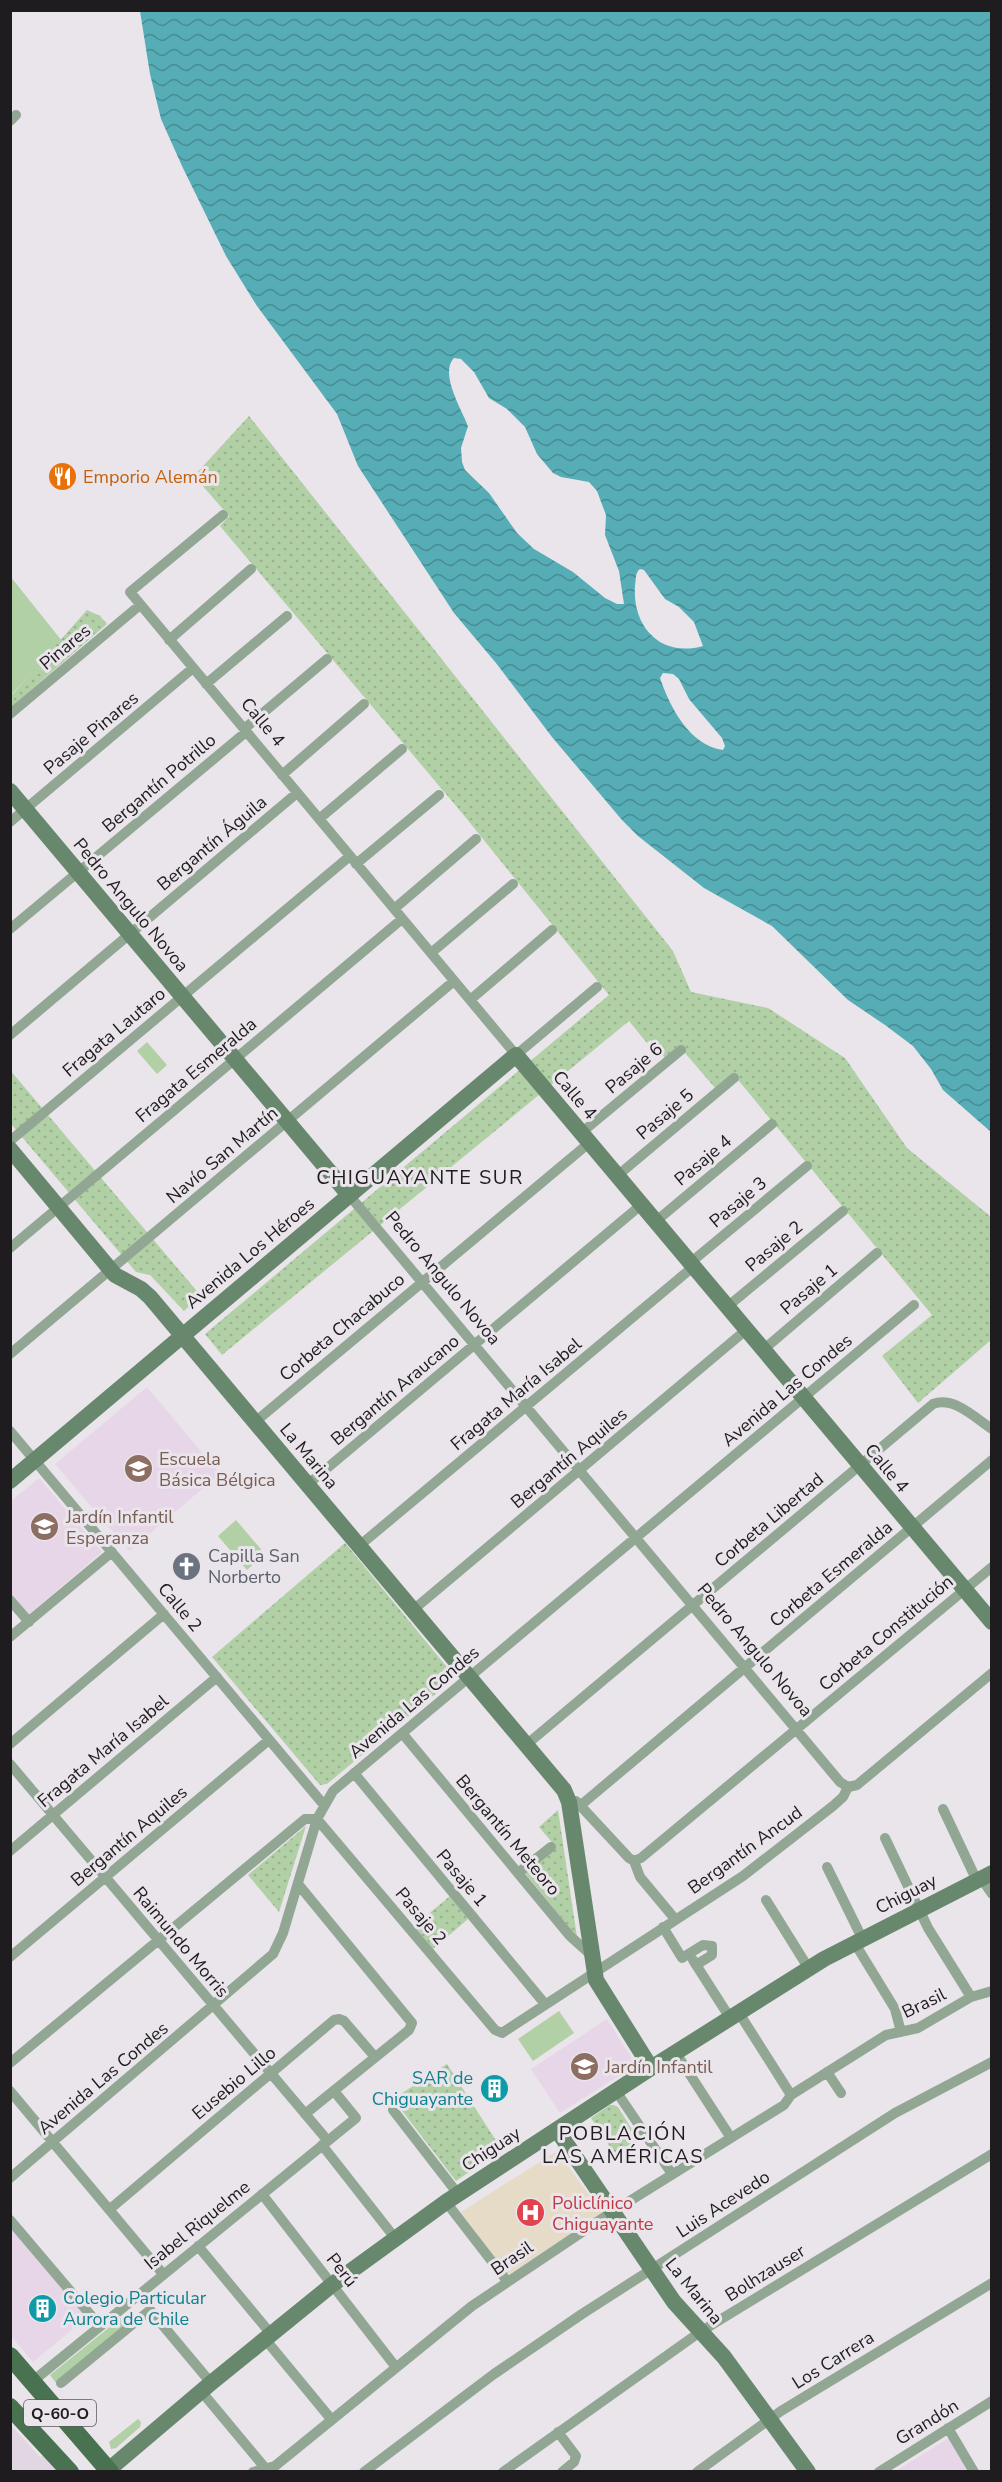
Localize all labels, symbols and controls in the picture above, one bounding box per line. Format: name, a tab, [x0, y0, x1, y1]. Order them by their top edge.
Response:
restaurant icon: Emporio Alemán	[46, 461, 78, 493]
place label: Emporio Alemán	[83, 465, 218, 489]
street label: Pinares	[34, 619, 96, 675]
street label: Pasaje Pinares	[38, 686, 144, 780]
street label: Calle 4	[236, 692, 291, 752]
street label: Bergantín Potrillo	[97, 728, 221, 838]
street label: Bergantín Águila	[152, 790, 272, 896]
street label: Pedro Angulo Novoa	[68, 833, 194, 977]
street label: Fragata Lautaro	[57, 982, 171, 1082]
street label: Fragata Esmeralda	[130, 1012, 262, 1128]
street label: Pasaje 6	[600, 1037, 668, 1099]
street label: Calle 4	[548, 1065, 603, 1125]
street label: Pasaje 5	[631, 1083, 699, 1145]
street label: Navío San Martín	[161, 1101, 283, 1209]
street label: Pasaje 4	[669, 1129, 737, 1191]
district label: CHIGUAYANTE SUR	[316, 1164, 524, 1191]
street label: Pasaje 3	[704, 1171, 772, 1233]
street label: Avenida Los Héroes	[181, 1192, 319, 1314]
street label: Pedro Angulo Novoa	[380, 1206, 506, 1350]
street label: Pasaje 2	[740, 1215, 808, 1277]
street label: Pasaje 1	[775, 1258, 843, 1320]
street label: Corbeta Chacabuco	[274, 1267, 410, 1387]
street label: Avenida Las Condes	[717, 1328, 857, 1452]
street label: Bergantín Araucano	[326, 1329, 464, 1451]
street label: Fragata María Isabel	[445, 1332, 587, 1456]
street label: Bergantín Aquiles	[506, 1402, 632, 1514]
street label: La Marina	[274, 1418, 344, 1494]
street label: Calle 4	[860, 1438, 915, 1498]
place label: Escuela Básica Bélgica	[159, 1447, 275, 1492]
school or university icon: Escuela Básica Bélgica	[122, 1453, 154, 1485]
street label: Corbeta Libertad	[709, 1467, 829, 1573]
place label: Jardín Infantil Esperanza	[65, 1505, 174, 1550]
school or university icon: Jardín Infantil Esperanza	[29, 1511, 61, 1543]
street label: Corbeta Esmeralda	[764, 1515, 898, 1633]
place label: Capilla San Norberto	[208, 1544, 300, 1589]
church icon: Capilla San Norberto	[171, 1550, 203, 1582]
street label: Corbeta Constitución	[814, 1570, 958, 1696]
street label: Calle 2	[153, 1577, 207, 1637]
street label: Pedro Angulo Novoa	[692, 1578, 818, 1722]
street label: Avenida Las Condes	[344, 1640, 484, 1764]
street label: Fragata María Isabel	[32, 1689, 174, 1813]
street label: Bergantín Meteoro	[450, 1770, 566, 1900]
street label: Bergantín Aquiles	[66, 1780, 192, 1892]
street label: Bergantín Ancud	[683, 1800, 807, 1900]
street label: Pasaje 1	[431, 1844, 493, 1912]
street label: Chiguay	[871, 1868, 941, 1920]
street label: Raimundo Morris	[128, 1882, 234, 2002]
street label: Pasaje 2	[390, 1882, 452, 1950]
street label: Brasil	[898, 1982, 951, 2024]
street label: Avenida Las Condes	[33, 2016, 173, 2140]
street label: Eusebio Lillo	[187, 2041, 281, 2125]
school or university icon: Jardín Infantil	[568, 2051, 600, 2083]
place label: Jardín Infantil	[604, 2055, 713, 2079]
place label: SAR de Chiguayante	[372, 2066, 473, 2111]
building icon: SAR de Chiguayante	[478, 2072, 510, 2104]
district label: POBLACIÓN LAS AMÉRICAS	[542, 2120, 704, 2170]
street label: Chiguay	[457, 2121, 526, 2177]
street label: Luis Acevedo	[672, 2165, 774, 2243]
street label: Isabel Riquelme	[139, 2175, 255, 2275]
place label: Policlínico Chiguayante	[552, 2191, 653, 2236]
hospital icon: Policlínico Chiguayante	[515, 2197, 547, 2229]
street label: Brasil	[486, 2235, 538, 2281]
street label: Bolhzauser	[720, 2239, 810, 2307]
street label: Perú	[321, 2248, 363, 2292]
street label: La Marina	[660, 2253, 728, 2329]
place label: Colegio Particular Aurora de Chile	[63, 2286, 207, 2331]
building icon: Colegio Particular Aurora de Chile	[26, 2292, 58, 2324]
street label: Los Carrera	[787, 2325, 879, 2395]
street label: Grandón	[891, 2393, 963, 2451]
road number: Q-60-O	[24, 2400, 96, 2426]

